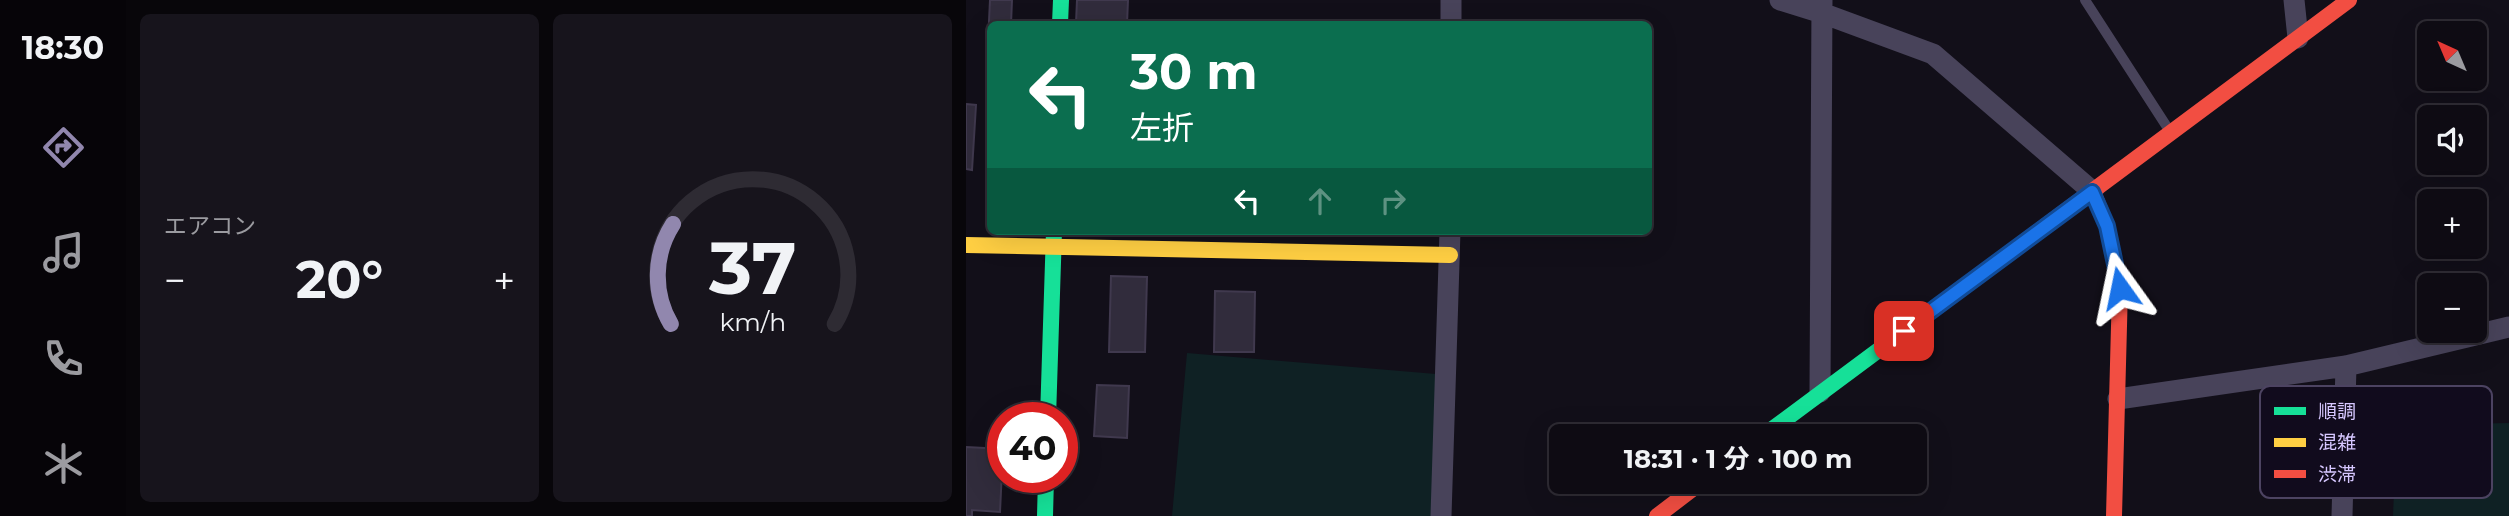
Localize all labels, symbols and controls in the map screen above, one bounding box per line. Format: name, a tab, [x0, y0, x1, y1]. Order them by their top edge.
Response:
north arrow	[2417, 21, 2487, 91]
map controls	[2417, 21, 2487, 343]
text: 18:30	[22, 28, 104, 67]
text: 30 m	[1130, 42, 1258, 101]
icon: left	[1015, 49, 1106, 140]
button: sound	[2417, 105, 2487, 175]
text: 左折	[1130, 108, 1194, 147]
icon: directions	[39, 123, 88, 172]
icon: left	[1228, 182, 1266, 220]
icon: ahead	[1301, 182, 1339, 220]
icon: right	[1374, 182, 1412, 220]
button: +	[2417, 189, 2487, 259]
text: エアコン	[164, 212, 256, 240]
text: 37	[708, 224, 796, 312]
icon: music	[39, 228, 88, 277]
text: 20°	[296, 248, 383, 311]
position arrow	[2083, 251, 2157, 325]
text: −	[164, 257, 186, 304]
text: +	[493, 257, 515, 304]
button: −	[2417, 273, 2487, 343]
pin	[1874, 301, 1934, 361]
text: km/h	[719, 307, 786, 337]
icon: arrive	[1885, 312, 1923, 350]
icon: phone	[39, 334, 88, 383]
legend	[2260, 386, 2492, 498]
text: 順調	[2318, 400, 2356, 423]
speed limit sign: 40	[987, 402, 1078, 493]
text: 混雑	[2318, 431, 2356, 454]
icon: climate	[39, 439, 88, 488]
text: 18:31 · 1 分 · 100 m	[1624, 443, 1852, 475]
text: 渋滞	[2318, 463, 2356, 486]

